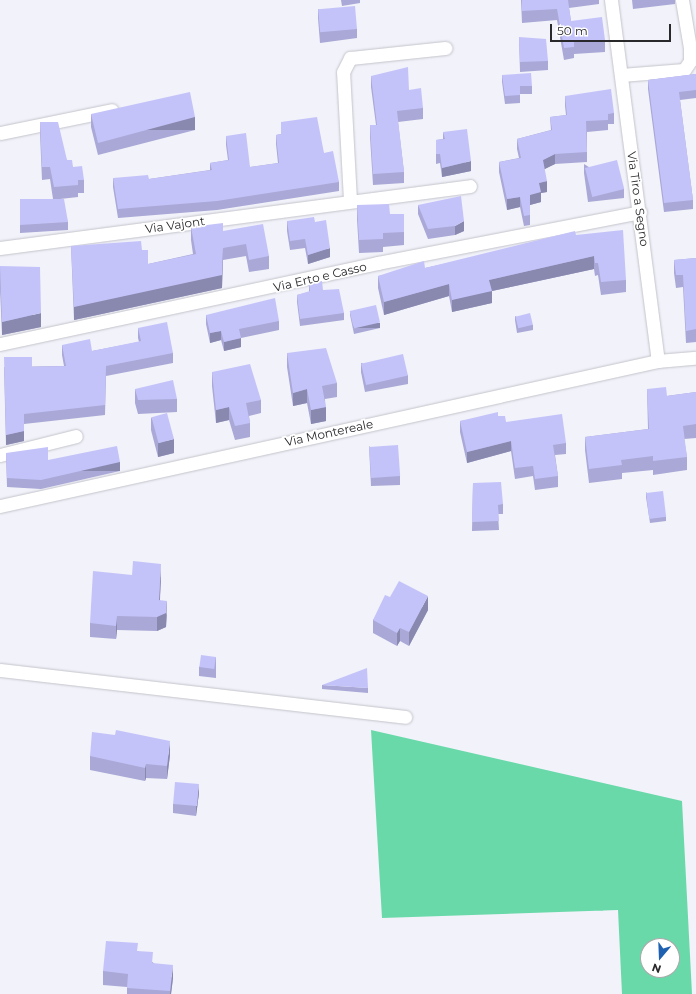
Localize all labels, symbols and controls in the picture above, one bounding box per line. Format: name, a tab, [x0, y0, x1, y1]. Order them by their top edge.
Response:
scale bar	[552, 16, 673, 42]
text: 50 m	[557, 23, 588, 38]
street label: Via Tiro a Segno	[624, 151, 652, 247]
street label: Via Vajont	[144, 214, 206, 236]
street label: Via Erto e Casso	[272, 259, 368, 295]
street label: Via Montereale	[284, 417, 374, 449]
north arrow	[640, 938, 680, 978]
text: N	[650, 960, 663, 976]

